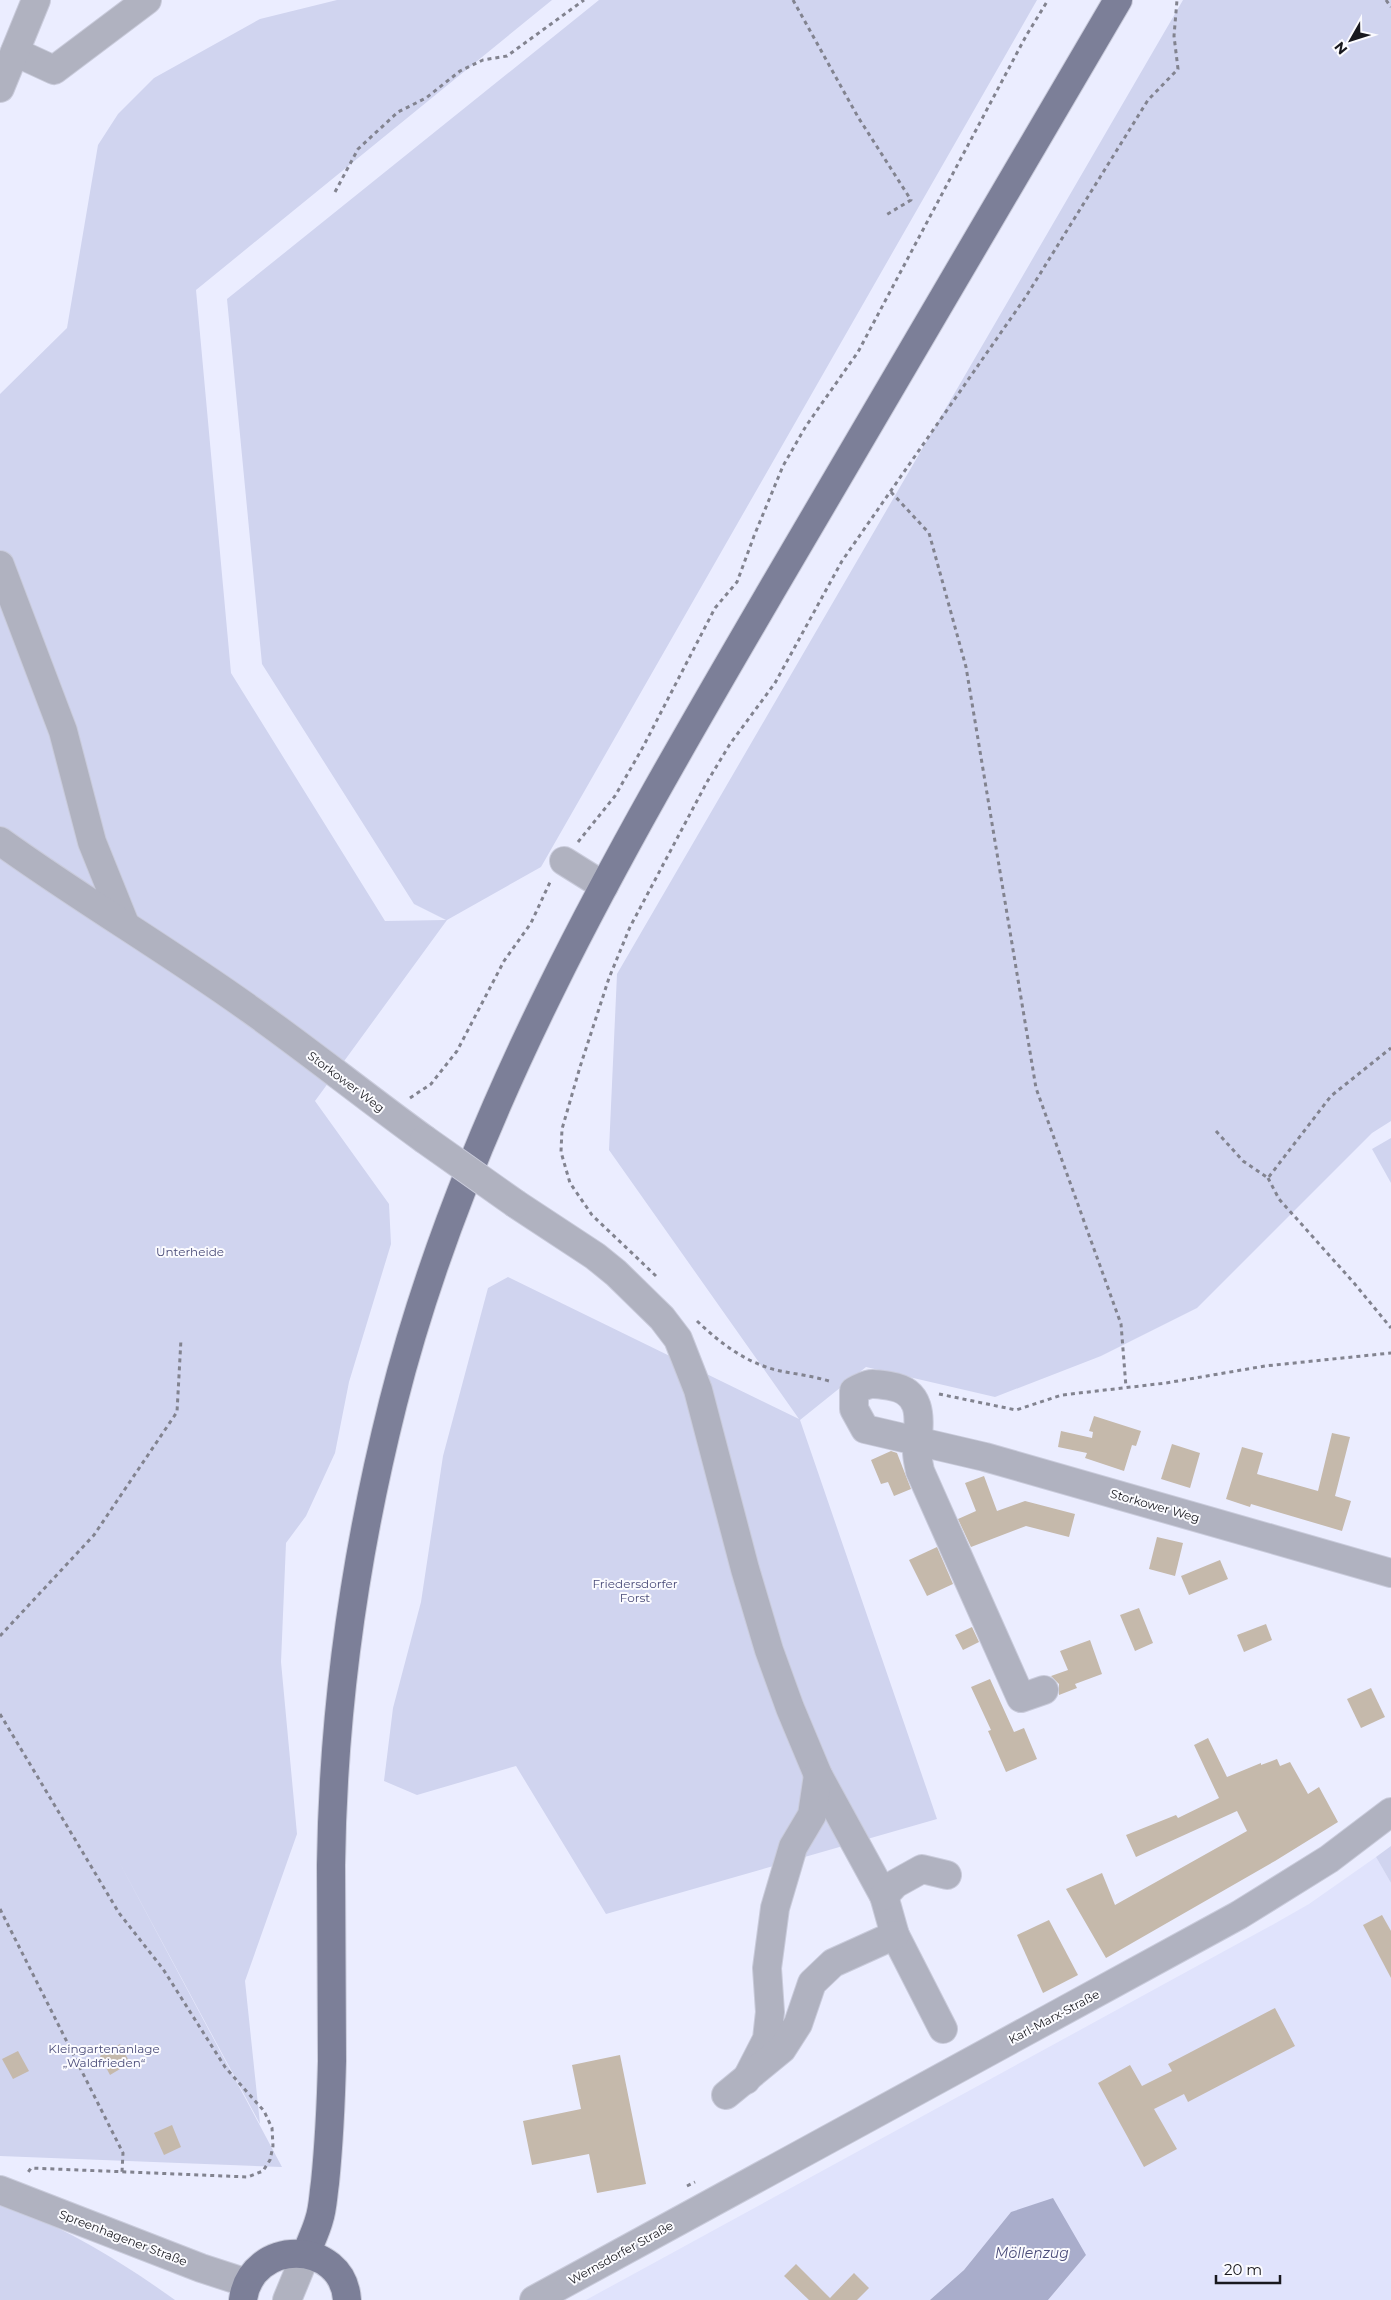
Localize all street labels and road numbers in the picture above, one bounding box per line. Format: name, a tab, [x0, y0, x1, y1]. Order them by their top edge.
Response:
street label: Storkower Weg	[305, 1048, 388, 1115]
street label: Storkower Weg	[1109, 1486, 1202, 1525]
street label: Karl-Marx-Straße	[1006, 1986, 1102, 2047]
street label: Spreenhagener Straße	[57, 2206, 189, 2269]
street label: Wernsdorfer Straße	[566, 2218, 676, 2288]

